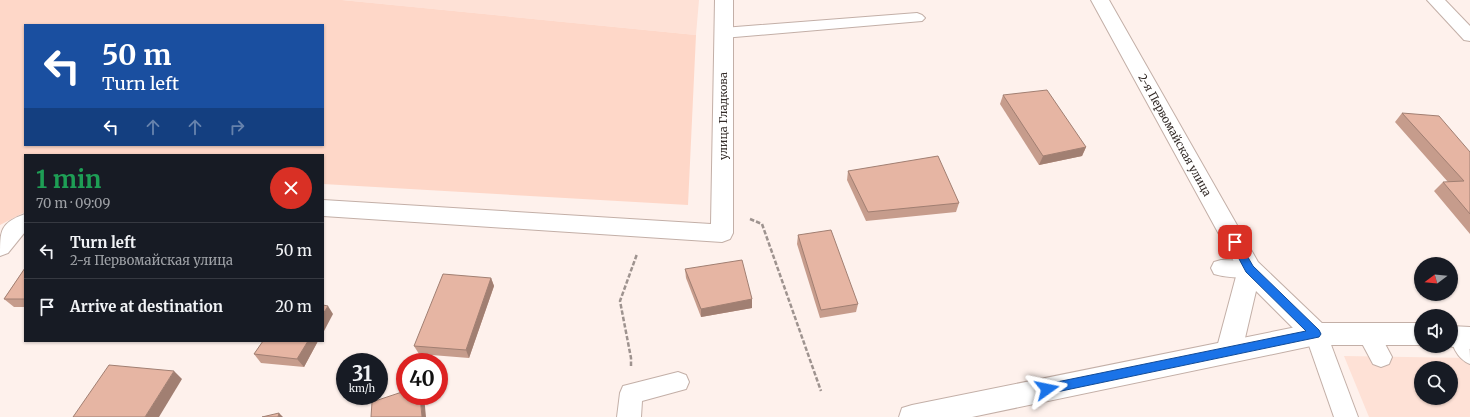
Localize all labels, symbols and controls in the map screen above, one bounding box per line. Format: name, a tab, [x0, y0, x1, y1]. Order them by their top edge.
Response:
text: 50 m	[102, 37, 171, 73]
icon: left	[36, 40, 88, 92]
street label: 2-я Первомайская улица	[1135, 71, 1215, 199]
text: Turn left	[102, 72, 179, 95]
street label: улица Гладкова	[716, 72, 730, 160]
icon: left	[100, 116, 122, 138]
icon: ahead	[142, 116, 164, 138]
icon: ahead	[184, 116, 206, 138]
icon: right	[226, 116, 248, 138]
text: 1 min	[36, 164, 101, 195]
button: close	[270, 167, 312, 209]
text: 70 m · 09:09	[36, 195, 110, 212]
pin	[1218, 225, 1252, 259]
icon: arrive	[1224, 231, 1246, 253]
text: Turn left	[70, 233, 136, 252]
icon: left	[36, 240, 58, 262]
text: 50 m	[275, 241, 312, 260]
text: 2-я Первомайская улица	[70, 252, 233, 269]
north arrow	[1414, 257, 1458, 301]
map controls	[1414, 257, 1458, 405]
icon: arrive	[36, 296, 58, 318]
text: Arrive at destination	[70, 297, 223, 316]
text: 20 m	[275, 297, 312, 316]
button: sound	[1414, 309, 1458, 353]
speed limit sign: 40	[396, 353, 448, 405]
text: 31	[352, 361, 372, 386]
button: search	[1414, 361, 1458, 405]
position arrow	[1026, 368, 1068, 410]
text: km/h	[349, 382, 375, 395]

